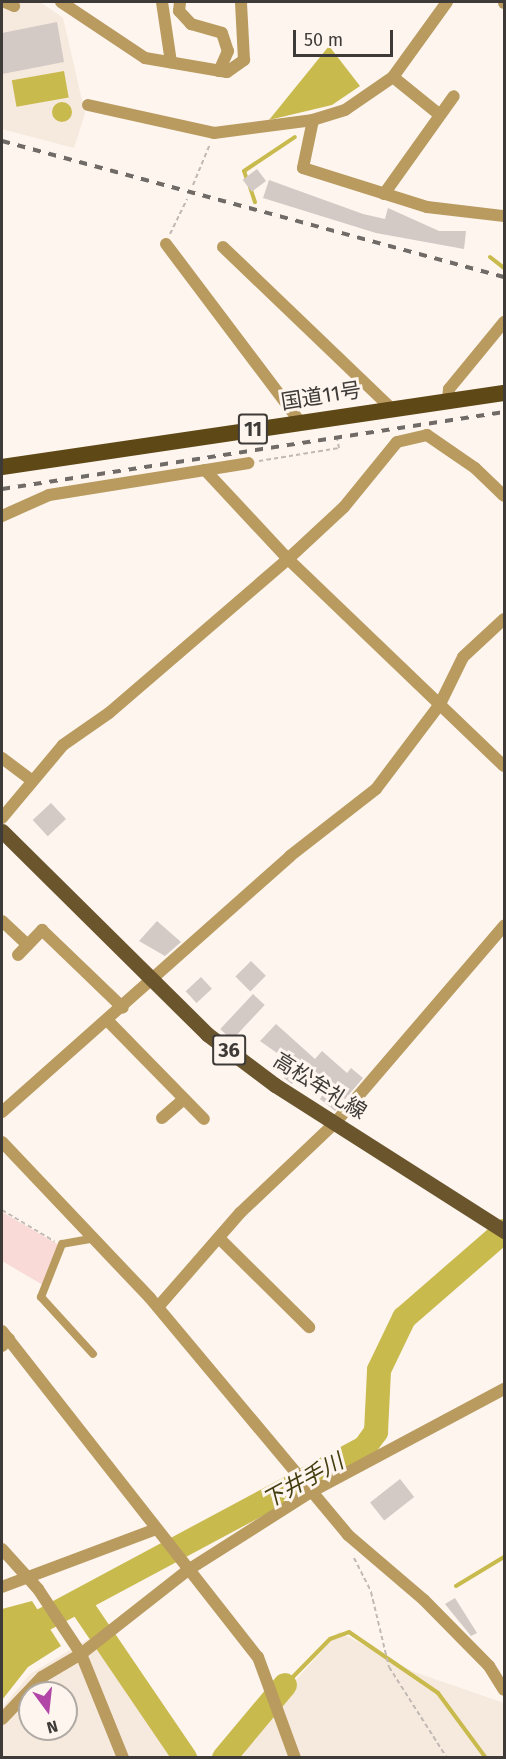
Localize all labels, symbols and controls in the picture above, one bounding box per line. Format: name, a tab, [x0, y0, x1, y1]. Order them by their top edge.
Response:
scale bar	[296, 18, 396, 56]
text: 50 m	[304, 29, 343, 51]
street label: 国道11号	[279, 377, 363, 415]
road number: 11	[236, 412, 270, 446]
road number: 36	[211, 1033, 247, 1067]
street label: 高松牟礼線	[269, 1047, 371, 1125]
water label: 下井手川	[258, 1448, 348, 1514]
north arrow	[18, 1681, 78, 1741]
text: N	[45, 1716, 60, 1737]

